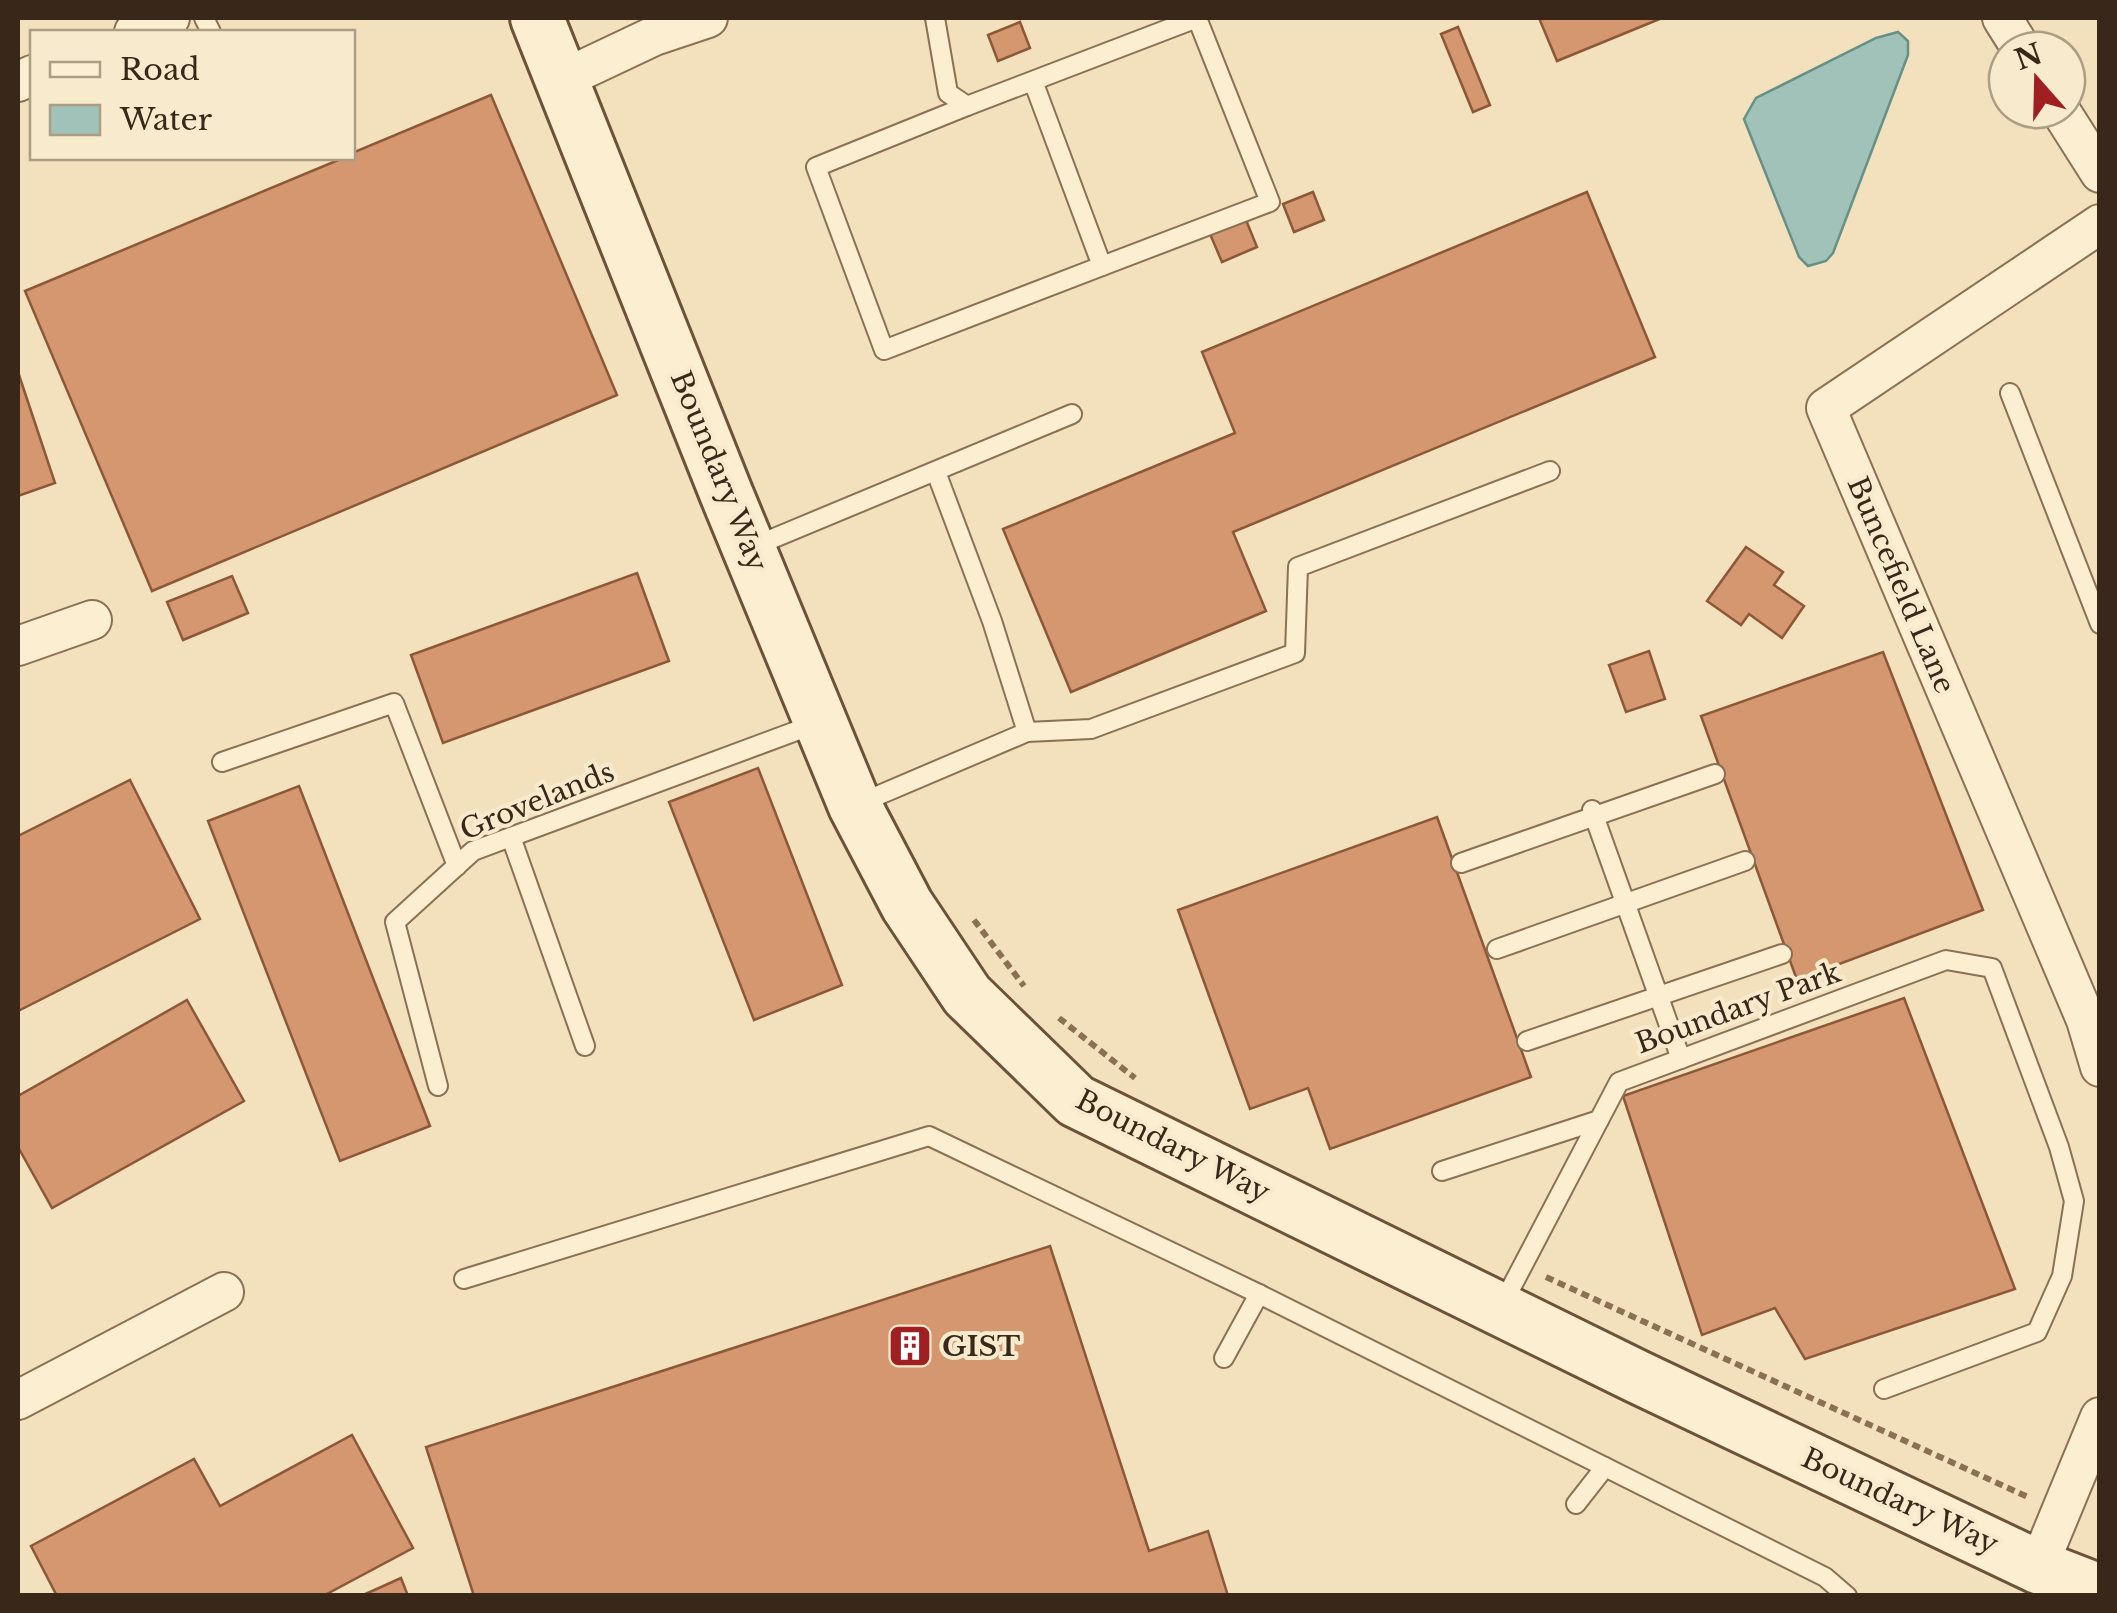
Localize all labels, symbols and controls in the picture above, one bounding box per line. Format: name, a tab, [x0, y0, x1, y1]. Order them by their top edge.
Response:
legend	[30, 30, 355, 160]
north arrow	[1987, 30, 2087, 130]
text: N	[2010, 36, 2047, 78]
text: Road	[120, 51, 200, 88]
text: Water	[119, 101, 213, 138]
street label: Boundary Way	[663, 366, 775, 576]
street label: Buncefield Lane	[1840, 471, 1962, 699]
street label: Grovelands	[455, 754, 619, 848]
street label: Boundary Park	[1631, 954, 1846, 1061]
street label: Boundary Way	[1070, 1082, 1276, 1210]
building icon: GIST	[887, 1323, 933, 1369]
place label: GIST	[942, 1329, 1020, 1364]
street label: Boundary Way	[1796, 1440, 2004, 1562]

